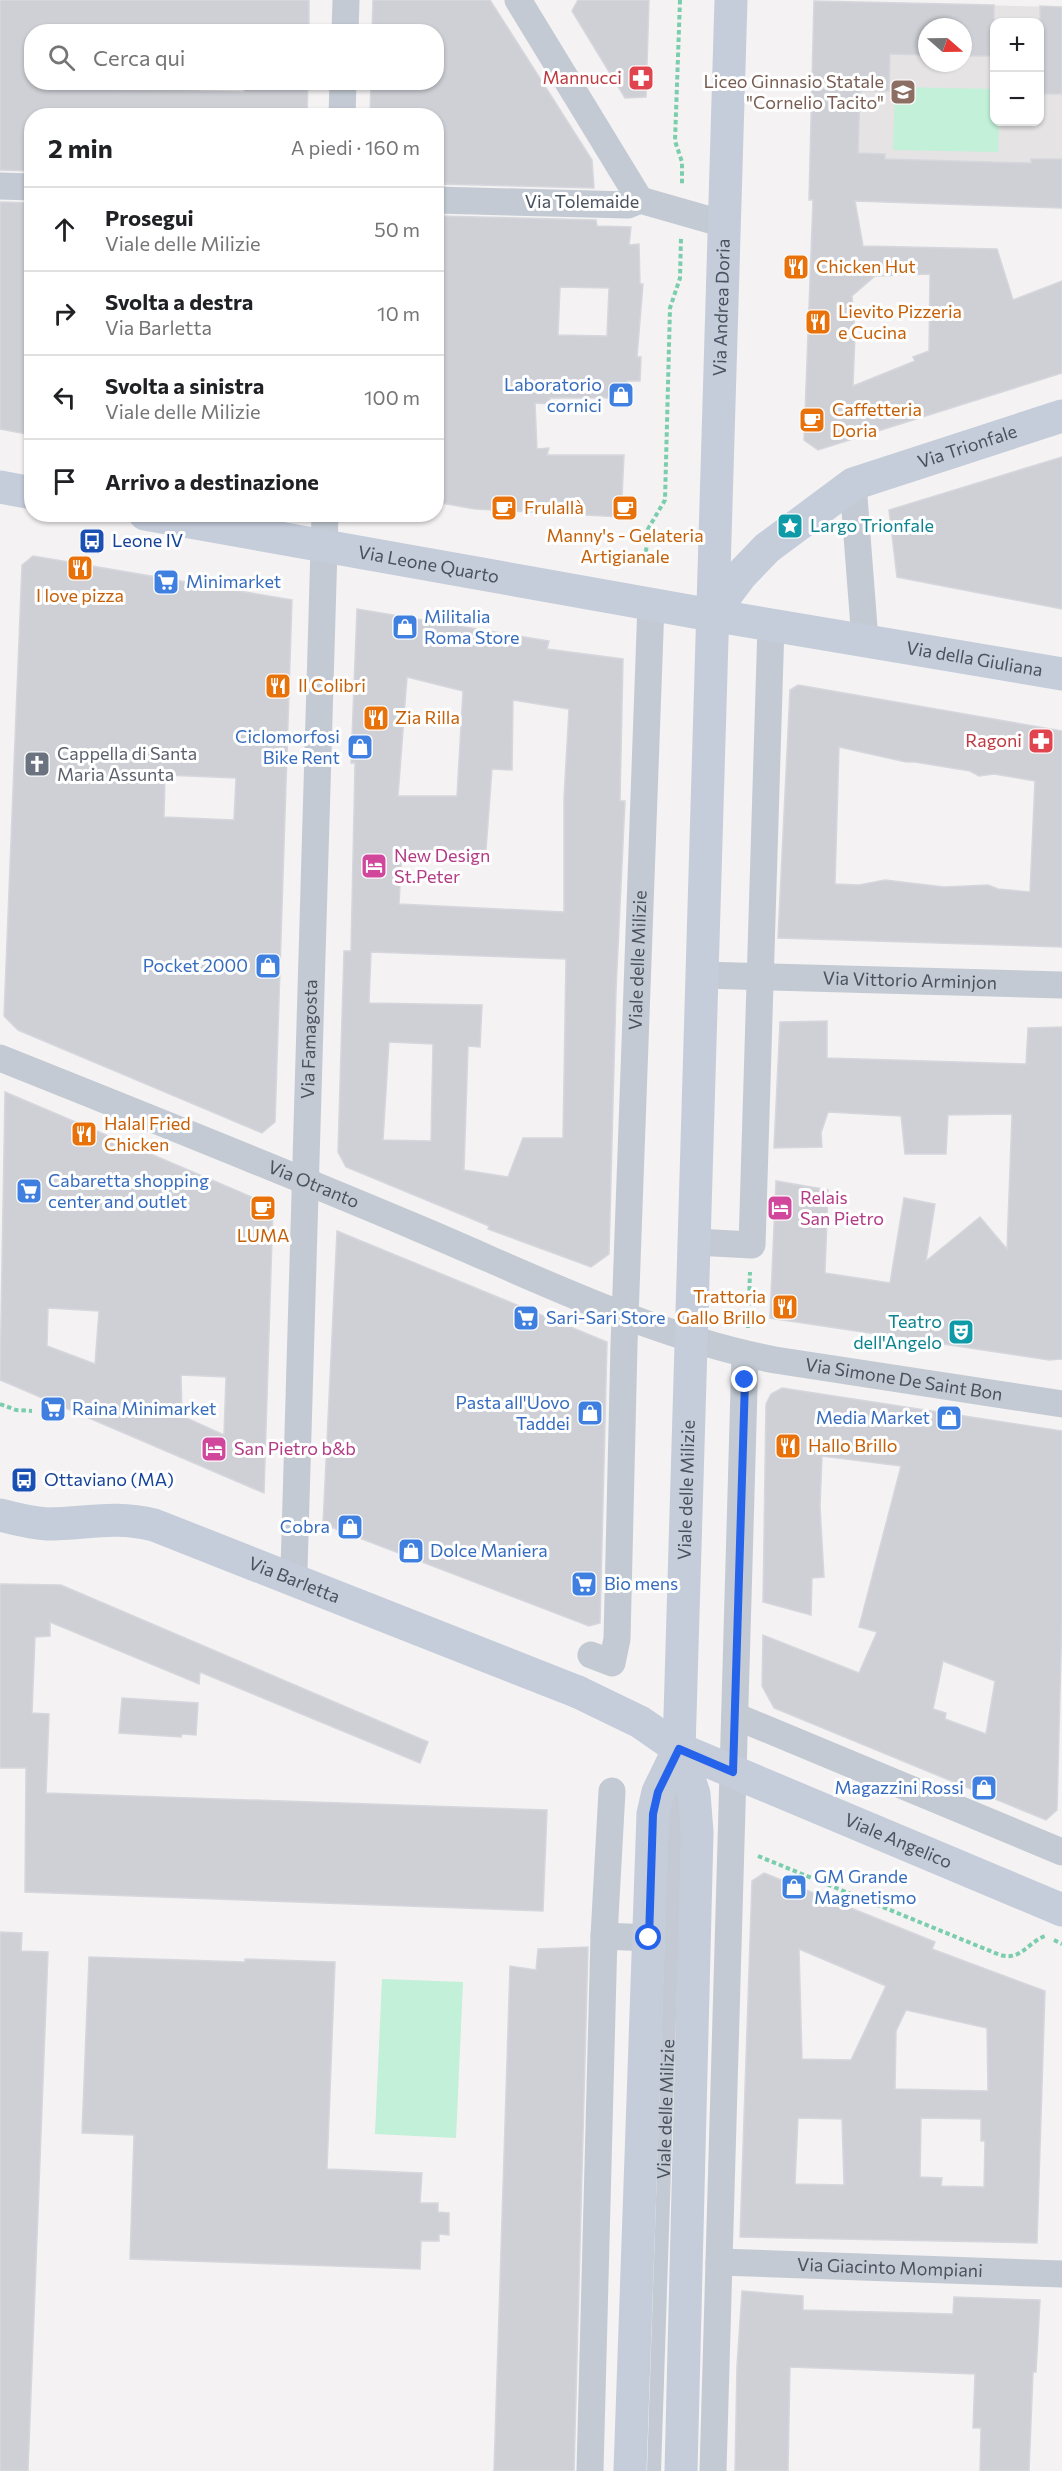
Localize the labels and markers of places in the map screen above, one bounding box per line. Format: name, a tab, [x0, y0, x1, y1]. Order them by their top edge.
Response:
pharmacy icon: Mannucci	[626, 63, 656, 93]
place label: Mannucci	[542, 66, 622, 88]
place label: Liceo Ginnasio Statale "Cornelio Tacito"	[704, 70, 884, 113]
school or university icon: Liceo Ginnasio Statale "Cornelio Tacito"	[888, 77, 918, 107]
restaurant icon: Chicken Hut	[781, 252, 811, 282]
place label: Chicken Hut	[816, 255, 916, 277]
place label: Lievito Pizzeria e Cucina	[838, 300, 962, 343]
restaurant icon: Lievito Pizzeria e Cucina	[803, 307, 833, 337]
place label: Laboratorio cornici	[504, 373, 602, 416]
shop icon: Laboratorio cornici	[606, 380, 636, 410]
place label: Caffetteria Doria	[832, 398, 922, 441]
cafe icon: Caffetteria Doria	[797, 405, 827, 435]
cafe icon: Frulallà	[489, 493, 519, 523]
cafe icon: Manny's - Gelateria Artigianale	[610, 493, 640, 523]
place label: Frulallà	[524, 496, 584, 518]
place icon: Largo Trionfale	[775, 511, 805, 541]
place label: Largo Trionfale	[810, 514, 934, 536]
place label: Manny's - Gelateria Artigianale	[546, 524, 704, 567]
bus stop icon: Leone IV	[77, 526, 107, 556]
place label: Leone IV	[112, 529, 183, 551]
restaurant icon: I love pizza	[65, 553, 95, 583]
supermarket icon: Minimarket	[151, 567, 181, 597]
place label: Minimarket	[186, 570, 281, 592]
place label: I love pizza	[36, 584, 124, 606]
place label: Militalia Roma Store	[424, 605, 520, 648]
shop icon: Militalia Roma Store	[390, 612, 420, 642]
restaurant icon: Il Colibri	[263, 671, 293, 701]
place label: Il Colibri	[298, 674, 366, 696]
restaurant icon: Zia Rilla	[361, 703, 391, 733]
place label: Zia Rilla	[395, 706, 460, 728]
place label: Ciclomorfosi Bike Rent	[235, 725, 340, 768]
pharmacy icon: Ragoni	[1026, 726, 1056, 756]
place label: Ragoni	[965, 729, 1022, 751]
shop icon: Ciclomorfosi Bike Rent	[345, 732, 375, 762]
place label: Cappella di Santa Maria Assunta	[57, 742, 197, 785]
church icon: Cappella di Santa Maria Assunta	[22, 749, 52, 779]
place label: New Design St.Peter	[394, 844, 490, 887]
hotel icon: New Design St.Peter	[359, 851, 389, 881]
shop icon: Pocket 2000	[253, 951, 283, 981]
place label: Pocket 2000	[143, 954, 248, 976]
place label: Halal Fried Chicken	[104, 1112, 191, 1155]
restaurant icon: Halal Fried Chicken	[69, 1119, 99, 1149]
place label: Cabaretta shopping center and outlet	[48, 1169, 209, 1212]
supermarket icon: Cabaretta shopping center and outlet	[14, 1176, 44, 1206]
place label: Relais San Pietro	[800, 1186, 884, 1229]
cafe icon: LUMA	[248, 1193, 278, 1223]
hotel icon: Relais San Pietro	[765, 1193, 795, 1223]
place label: LUMA	[237, 1224, 289, 1246]
place label: Trattoria Gallo Brillo	[677, 1285, 766, 1328]
restaurant icon: Trattoria Gallo Brillo	[770, 1292, 800, 1322]
supermarket icon: Sari-Sari Store	[511, 1303, 541, 1333]
place label: Sari-Sari Store	[546, 1306, 665, 1328]
place label: Teatro dell'Angelo	[853, 1310, 942, 1353]
theatre icon: Teatro dell'Angelo	[946, 1317, 976, 1347]
place label: Pasta all'Uovo Taddei	[455, 1391, 570, 1434]
supermarket icon: Raina Minimarket	[38, 1394, 68, 1424]
place label: Raina Minimarket	[72, 1397, 216, 1419]
shop icon: Pasta all'Uovo Taddei	[575, 1398, 605, 1428]
shop icon: Media Market	[934, 1403, 964, 1433]
place label: Media Market	[816, 1406, 930, 1428]
restaurant icon: Hallo Brillo	[773, 1431, 803, 1461]
hotel icon: San Pietro b&b	[199, 1434, 229, 1464]
place label: Hallo Brillo	[808, 1434, 898, 1456]
place label: San Pietro b&b	[234, 1437, 356, 1459]
bus stop icon: Ottaviano (MA)	[9, 1465, 39, 1495]
place label: Ottaviano (MA)	[44, 1468, 174, 1490]
shop icon: Cobra	[335, 1512, 365, 1542]
place label: Cobra	[280, 1515, 330, 1537]
shop icon: Dolce Maniera	[396, 1536, 426, 1566]
place label: Dolce Maniera	[430, 1539, 548, 1561]
supermarket icon: Bio mens	[569, 1569, 599, 1599]
place label: Bio mens	[604, 1572, 678, 1594]
shop icon: Magazzini Rossi	[969, 1773, 999, 1803]
place label: Magazzini Rossi	[835, 1776, 964, 1798]
place label: GM Grande Magnetismo	[814, 1865, 917, 1908]
shop icon: GM Grande Magnetismo	[779, 1872, 809, 1902]

